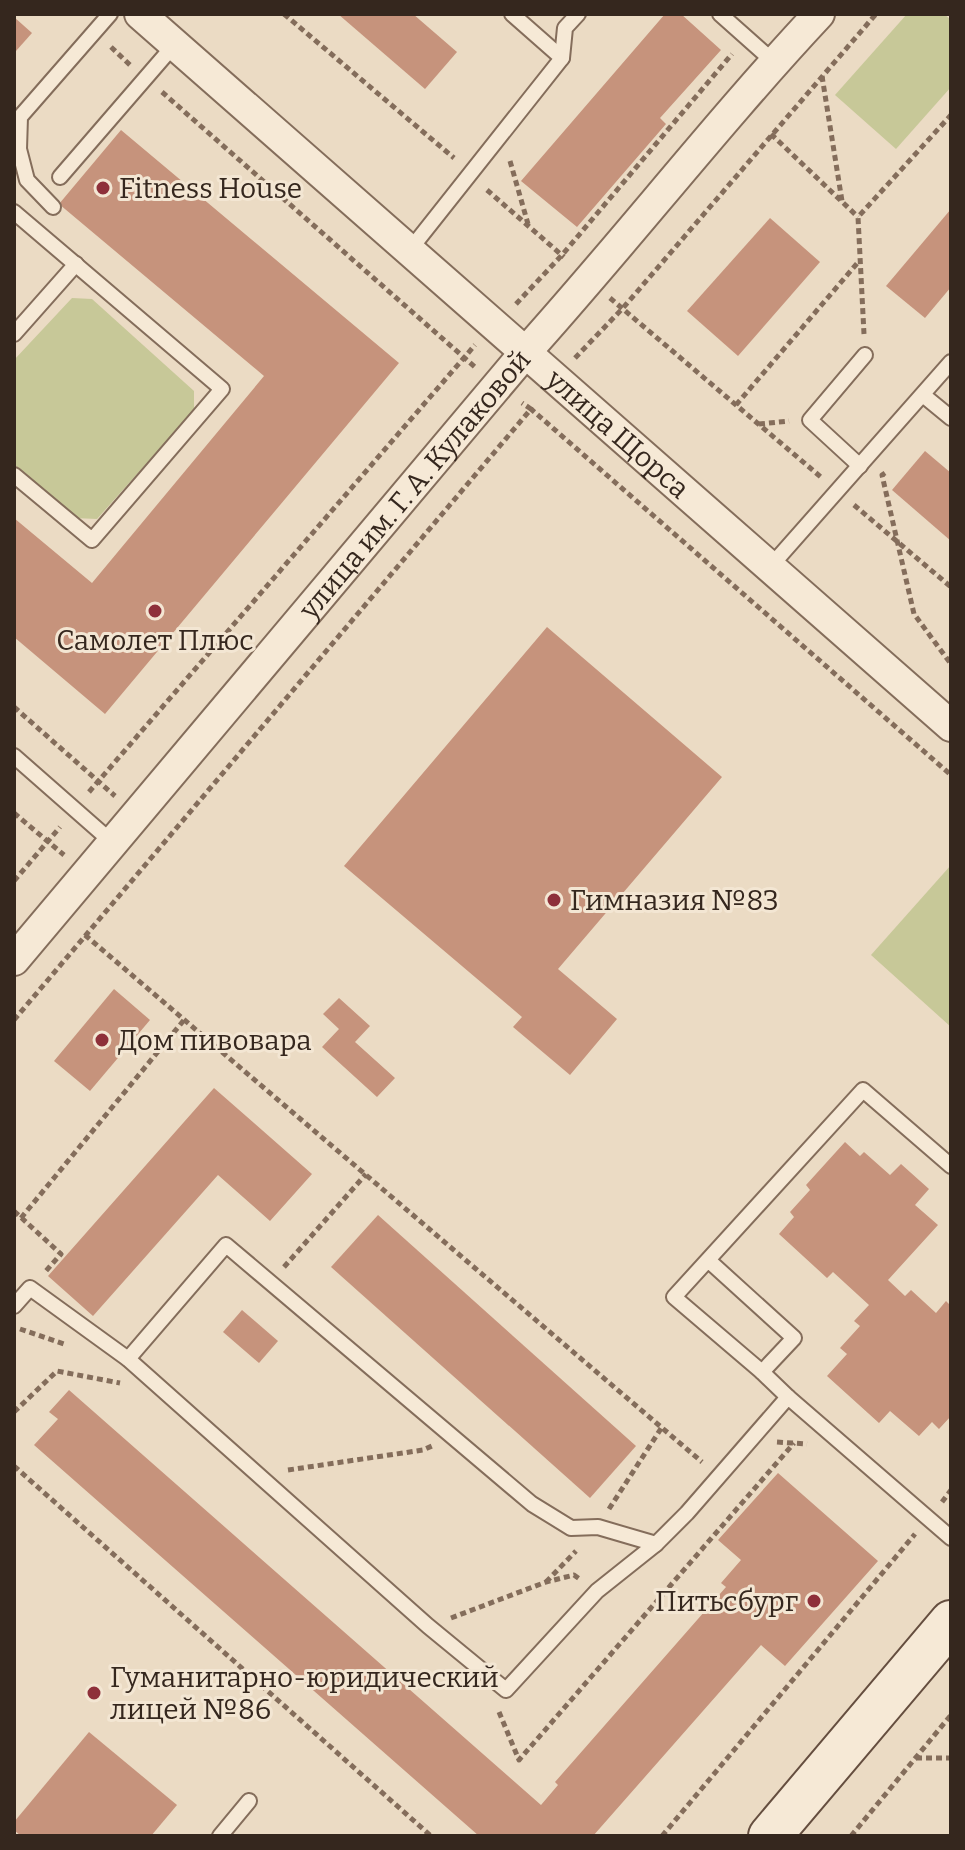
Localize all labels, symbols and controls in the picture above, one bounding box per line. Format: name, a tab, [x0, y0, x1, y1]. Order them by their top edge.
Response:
place label: Fitness House	[119, 172, 302, 205]
marker: Fitness House	[94, 179, 112, 197]
street label: улица им. Г. А. Кулаковой	[292, 343, 537, 626]
street label: улица Щорса	[539, 362, 696, 505]
marker: Самолет Плюс	[146, 602, 164, 620]
place label: Самолет Плюс	[56, 624, 254, 657]
place label: Гимназия №83	[570, 884, 779, 917]
marker: Гимназия №83	[545, 891, 563, 909]
place label: Дом пивовара	[118, 1024, 312, 1057]
marker: Дом пивовара	[93, 1031, 111, 1049]
place label: Питьсбург	[655, 1585, 798, 1618]
marker: Питьсбург	[805, 1592, 823, 1610]
place label: Гуманитарно-юридический лицей №86	[110, 1661, 499, 1726]
marker: Гуманитарно-юридический лицей №86	[85, 1684, 103, 1702]

